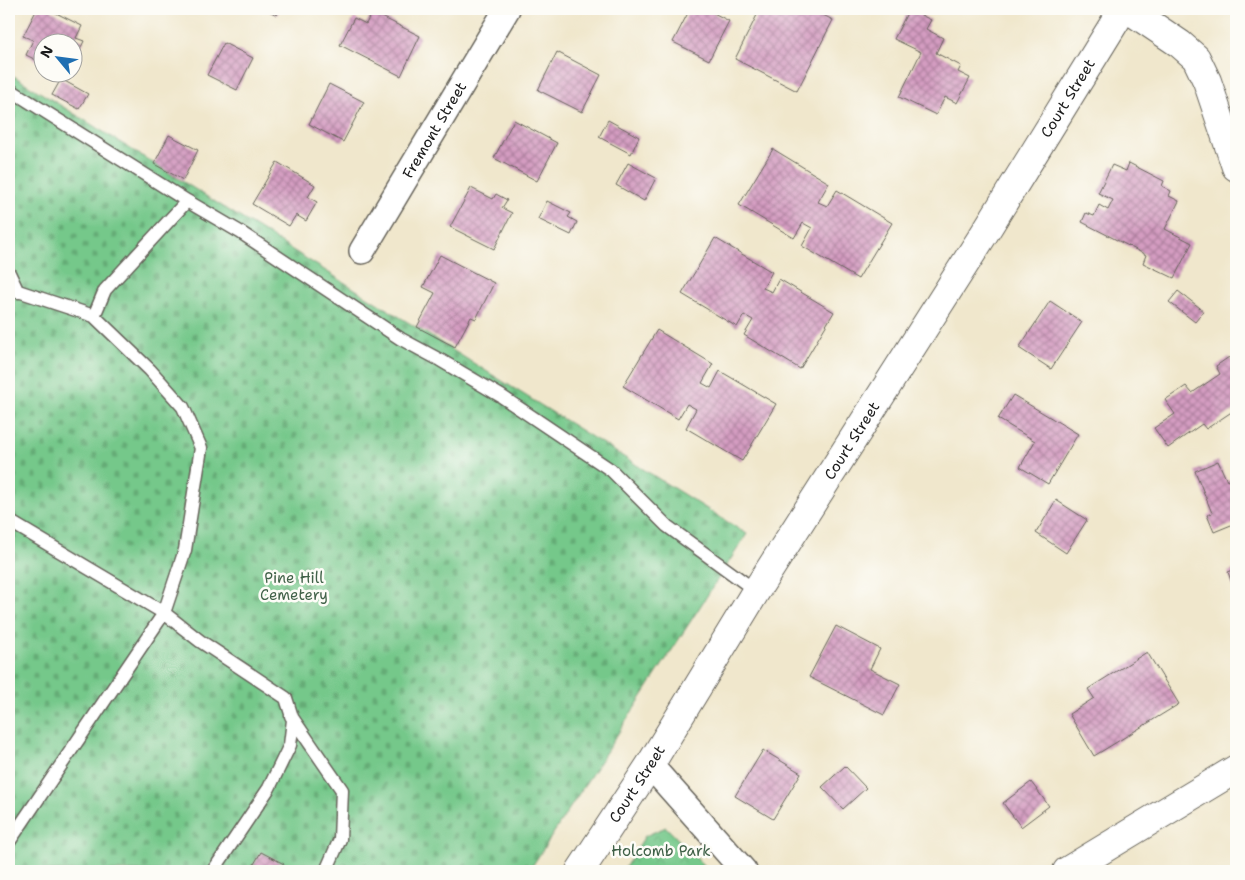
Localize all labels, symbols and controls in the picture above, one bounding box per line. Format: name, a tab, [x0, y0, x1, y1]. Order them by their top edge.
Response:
north arrow	[32, 32, 82, 82]
text: N	[36, 42, 57, 61]
street label: Court Street	[1036, 55, 1100, 141]
street label: Fremont Street	[398, 78, 471, 182]
street label: Court Street	[820, 398, 884, 484]
park label: Pine Hill Cemetery	[260, 568, 328, 605]
street label: Court Street	[604, 741, 670, 827]
park label: Holcomb Park	[611, 841, 711, 861]

